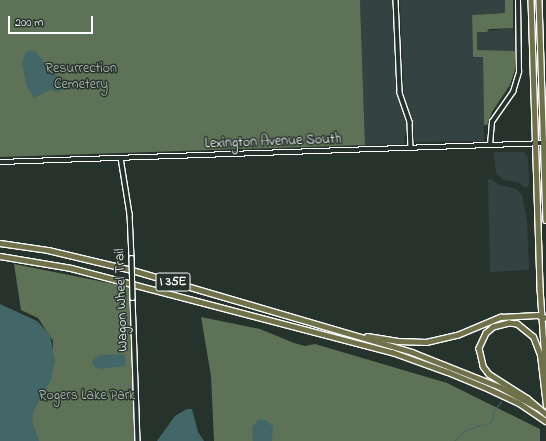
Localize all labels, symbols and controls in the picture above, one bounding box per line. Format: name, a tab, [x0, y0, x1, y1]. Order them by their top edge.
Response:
scale bar	[10, 8, 95, 34]
text: 200 m	[15, 14, 44, 32]
park label: Resurrection Cemetery	[45, 61, 117, 94]
street label: Lexington Avenue South	[204, 131, 342, 153]
street label: Wagon Wheel Trail	[112, 248, 132, 352]
road number: I 35E	[155, 271, 191, 293]
park label: Rogers Lake Park	[39, 388, 135, 404]

